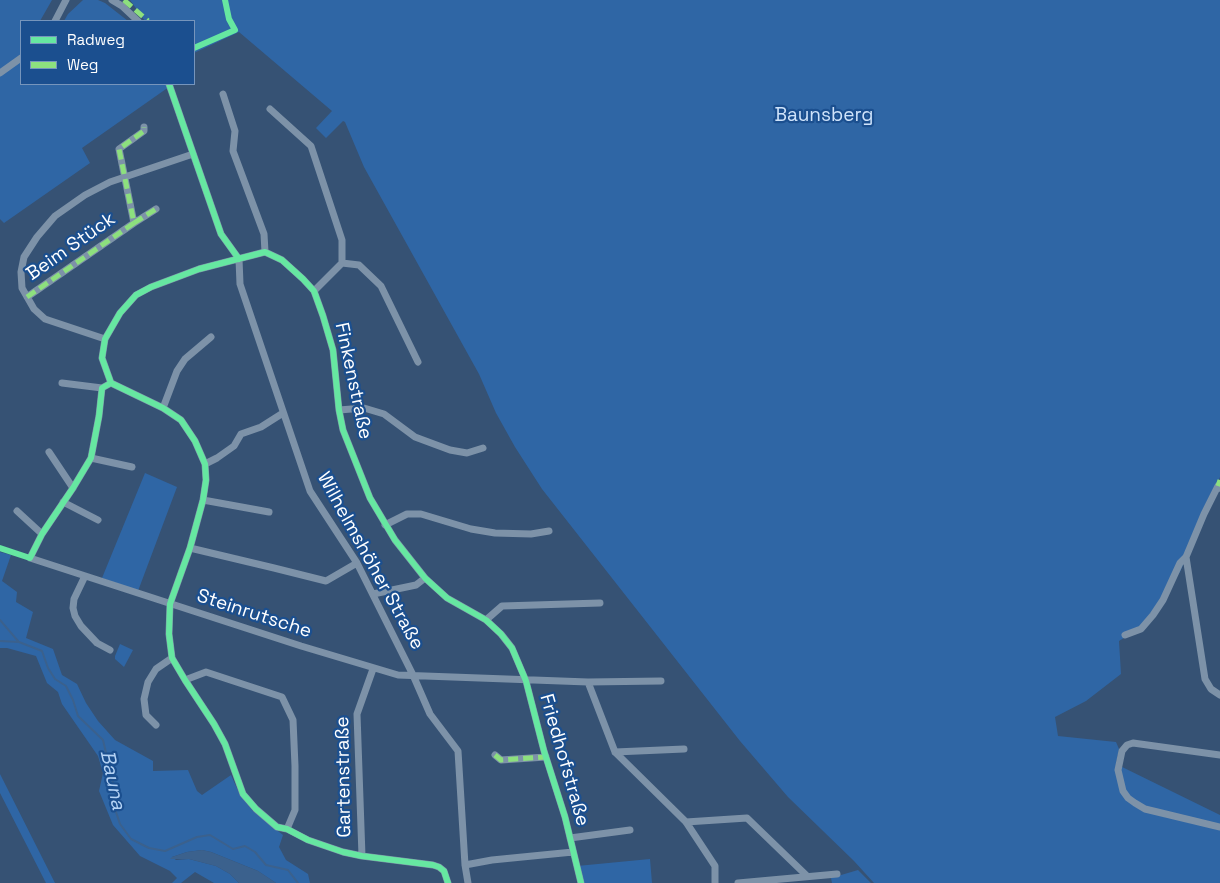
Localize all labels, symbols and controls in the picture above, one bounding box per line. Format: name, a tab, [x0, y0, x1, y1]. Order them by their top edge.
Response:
legend	[20, 20, 195, 85]
text: Radweg	[67, 30, 125, 49]
text: Weg	[67, 55, 98, 74]
park label: Baunsberg	[774, 105, 874, 127]
street label: Beim Stück	[22, 208, 120, 286]
street label: Finkenstraße	[330, 321, 376, 441]
street label: Wilhelmshöher Straße	[312, 468, 428, 654]
street label: Steinrutsche	[194, 585, 314, 643]
street label: Friedhofstraße	[534, 691, 594, 829]
street label: Gartenstraße	[332, 716, 356, 838]
water label: Bauna	[94, 748, 130, 812]

